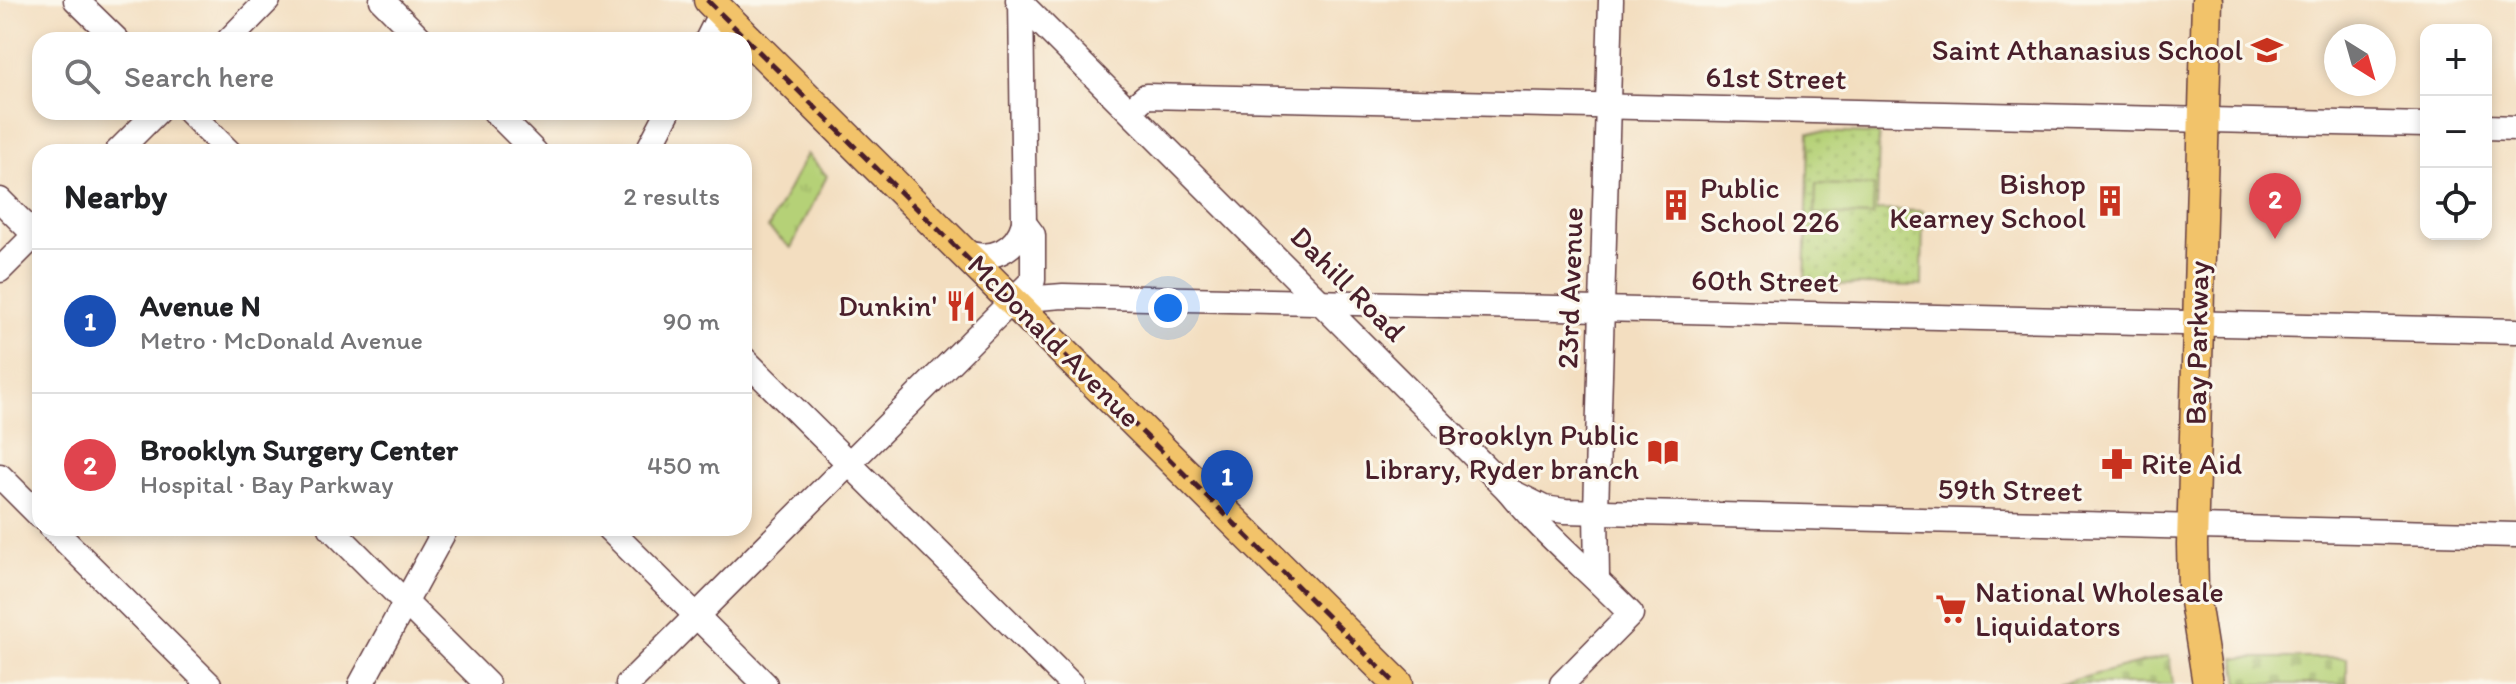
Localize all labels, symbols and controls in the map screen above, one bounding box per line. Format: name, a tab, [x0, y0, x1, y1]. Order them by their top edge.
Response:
north arrow	[2324, 24, 2396, 96]
map controls	[2420, 24, 2492, 240]
button: +	[2420, 24, 2492, 96]
place label: Saint Athanasius School	[1932, 31, 2244, 68]
search box	[32, 32, 752, 120]
school or university icon: Saint Athanasius School	[2250, 33, 2284, 67]
icon: search	[60, 54, 104, 98]
text: Search here	[124, 58, 274, 95]
street label: 61st Street	[1705, 58, 1847, 97]
button: −	[2420, 96, 2492, 168]
place label: Bishop Kearney School	[1889, 165, 2087, 236]
button: locate	[2420, 168, 2492, 240]
place label: Public School 226	[1700, 169, 1840, 240]
pin: 2	[2249, 173, 2301, 239]
text: Nearby	[64, 176, 167, 217]
text: 2 results	[623, 180, 720, 212]
building icon: Bishop Kearney School	[2093, 184, 2127, 218]
building icon: Public School 226	[1659, 188, 1693, 222]
street label: 23rd Avenue	[1548, 206, 1591, 370]
street label: Dahill Road	[1283, 218, 1414, 350]
street label: McDonald Avenue	[960, 246, 1149, 435]
street label: 60th Street	[1691, 261, 1839, 300]
street label: Bay Parkway	[2177, 261, 2216, 425]
text: Avenue N	[140, 287, 261, 324]
place label: Dunkin'	[838, 287, 937, 324]
your location	[1148, 288, 1188, 328]
restaurant icon: Dunkin'	[944, 289, 978, 323]
text: 1	[84, 305, 96, 337]
text: 90 m	[663, 305, 720, 337]
text: Metro · McDonald Avenue	[140, 324, 423, 356]
place label: Brooklyn Public Library, Ryder branch	[1364, 416, 1639, 487]
text: Brooklyn Surgery Center	[140, 431, 458, 468]
library icon: Brooklyn Public Library, Ryder branch	[1646, 435, 1680, 469]
place label: Rite Aid	[2141, 445, 2242, 482]
pharmacy icon: Rite Aid	[2100, 447, 2134, 481]
text: 2	[83, 449, 97, 481]
text: 450 m	[647, 449, 720, 481]
pin: 1	[1201, 450, 1253, 516]
text: Hospital · Bay Parkway	[140, 468, 393, 500]
street label: 59th Street	[1937, 470, 2083, 509]
place label: National Wholesale Liquidators	[1975, 573, 2224, 644]
supermarket icon: National Wholesale Liquidators	[1934, 592, 1968, 626]

